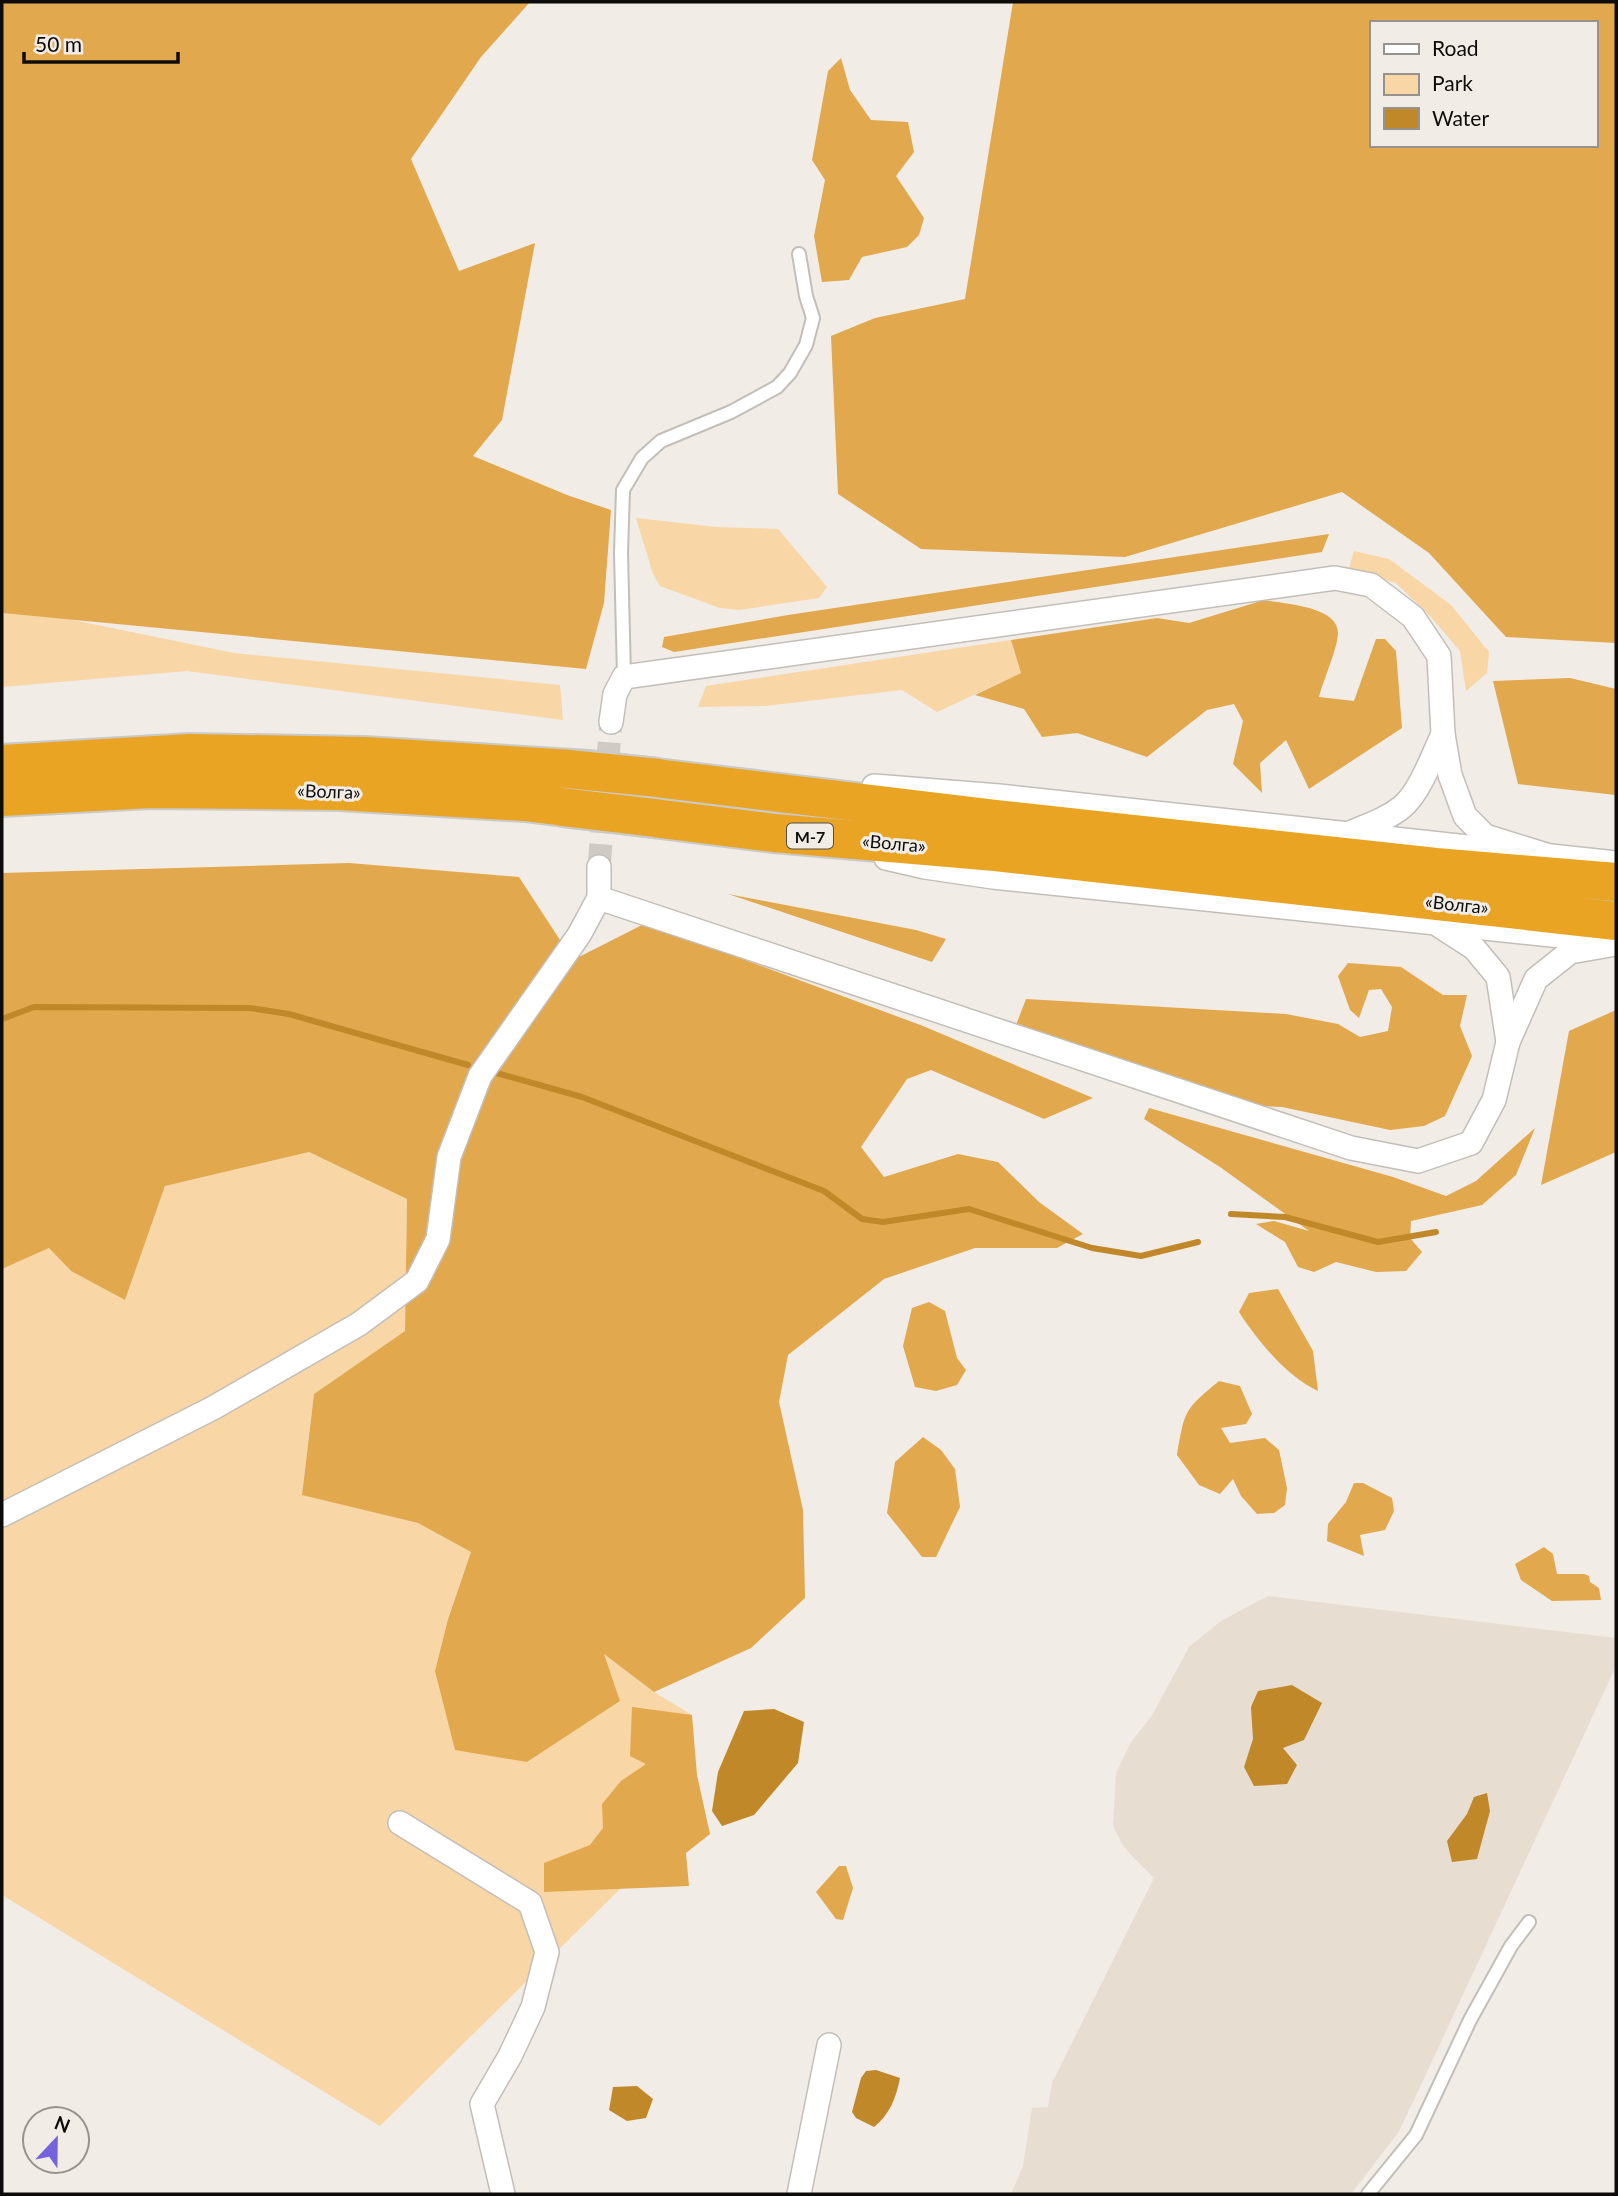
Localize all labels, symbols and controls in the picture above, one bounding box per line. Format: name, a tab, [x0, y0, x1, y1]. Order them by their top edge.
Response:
scale bar	[24, 21, 178, 65]
legend	[1370, 21, 1597, 147]
text: 50 m	[35, 31, 82, 56]
text: Road	[1432, 35, 1479, 60]
text: Park	[1432, 70, 1473, 95]
text: Water	[1432, 105, 1489, 130]
street label: «Волга»	[297, 779, 361, 803]
road number: М-7	[787, 824, 833, 848]
street label: «Волга»	[861, 829, 927, 857]
street label: «Волга»	[1424, 890, 1490, 918]
north arrow	[21, 2105, 91, 2175]
text: N	[51, 2110, 74, 2137]

